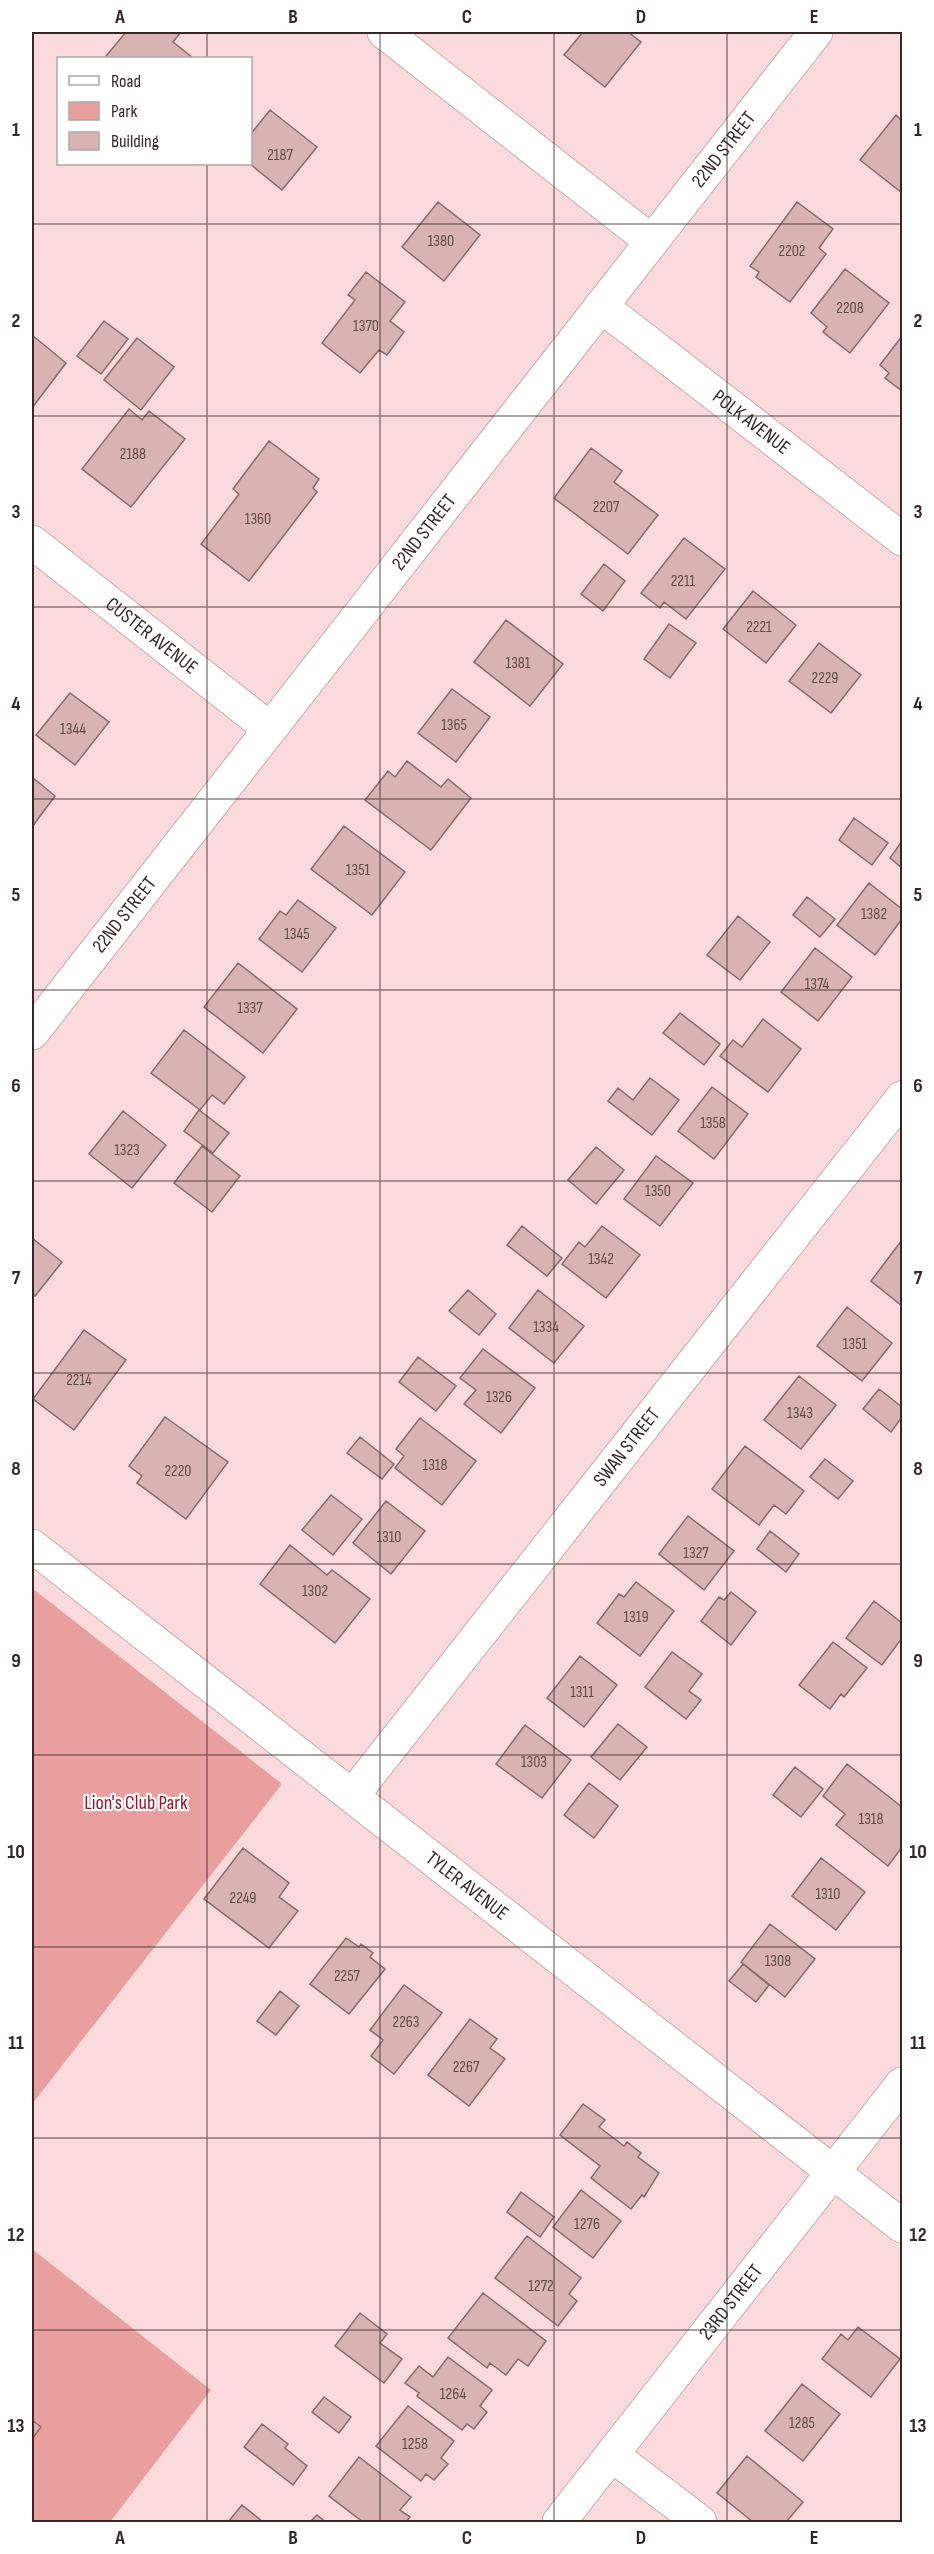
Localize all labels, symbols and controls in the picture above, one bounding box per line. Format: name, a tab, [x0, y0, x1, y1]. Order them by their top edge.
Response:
text: A	[114, 5, 125, 29]
text: B	[288, 5, 298, 29]
text: C	[462, 5, 472, 29]
text: D	[636, 5, 646, 29]
text: E	[810, 5, 818, 29]
legend	[57, 57, 252, 165]
text: Road	[111, 71, 141, 92]
text: Park	[111, 101, 137, 122]
street label: 22ND STREET	[687, 107, 761, 193]
text: 1	[12, 118, 20, 142]
text: 1	[914, 118, 922, 142]
text: Building	[111, 131, 159, 152]
house number: 2187	[267, 146, 293, 165]
house number: 1380	[428, 232, 454, 251]
house number: 2202	[779, 242, 805, 261]
house number: 2208	[836, 299, 864, 318]
text: 2	[12, 309, 20, 333]
text: 2	[914, 309, 922, 333]
house number: 1370	[353, 317, 379, 336]
street label: POLK AVENUE	[708, 385, 795, 460]
house number: 2188	[120, 445, 146, 464]
street label: 22ND STREET	[387, 489, 461, 575]
house number: 2207	[593, 498, 620, 517]
text: 3	[12, 500, 21, 524]
text: 3	[914, 500, 923, 524]
house number: 1360	[245, 510, 271, 529]
house number: 2211	[671, 572, 696, 591]
street label: CUSTER AVENUE	[101, 592, 202, 679]
house number: 2221	[746, 618, 772, 637]
house number: 1381	[506, 654, 531, 673]
house number: 2229	[812, 669, 838, 688]
text: 4	[11, 692, 21, 716]
text: 4	[913, 692, 923, 716]
house number: 1365	[441, 716, 467, 735]
house number: 1344	[60, 720, 86, 739]
house number: 1351	[346, 861, 371, 880]
street label: 22ND STREET	[87, 872, 162, 958]
text: 5	[12, 883, 21, 907]
text: 5	[914, 883, 923, 907]
house number: 1382	[861, 905, 887, 924]
house number: 1345	[284, 925, 310, 944]
house number: 1374	[805, 975, 830, 994]
house number: 1337	[237, 999, 263, 1018]
text: 6	[11, 1074, 21, 1098]
text: 6	[913, 1074, 923, 1098]
house number: 1358	[700, 1114, 726, 1133]
house number: 1323	[114, 1141, 140, 1160]
house number: 1350	[645, 1182, 671, 1201]
house number: 1342	[588, 1250, 614, 1269]
text: 7	[12, 1266, 21, 1290]
text: 7	[914, 1266, 923, 1290]
house number: 1334	[533, 1318, 559, 1337]
house number: 1351	[843, 1335, 868, 1354]
house number: 2214	[66, 1371, 92, 1390]
house number: 1326	[486, 1388, 512, 1407]
street label: SWAN STREET	[588, 1403, 665, 1491]
house number: 1343	[787, 1404, 813, 1423]
house number: 1318	[423, 1456, 447, 1475]
text: 8	[11, 1457, 21, 1481]
text: 8	[913, 1457, 923, 1481]
house number: 2220	[165, 1462, 191, 1481]
house number: 1310	[376, 1528, 402, 1547]
house number: 1327	[683, 1544, 709, 1563]
house number: 1302	[302, 1582, 328, 1601]
house number: 1319	[624, 1608, 649, 1627]
text: 9	[11, 1649, 21, 1673]
text: 9	[913, 1649, 923, 1673]
house number: 1311	[570, 1683, 594, 1702]
house number: 1303	[521, 1753, 547, 1772]
park label: Lion's Club Park	[84, 1791, 188, 1815]
house number: 1318	[859, 1810, 883, 1829]
text: 10	[7, 1840, 25, 1864]
text: 10	[909, 1840, 927, 1864]
street label: TYLER AVENUE	[421, 1846, 513, 1926]
house number: 1310	[815, 1885, 841, 1904]
house number: 2249	[230, 1889, 256, 1908]
house number: 1308	[765, 1952, 791, 1971]
house number: 2257	[334, 1967, 361, 1986]
house number: 2263	[393, 2013, 419, 2032]
text: 11	[8, 2031, 24, 2055]
text: 11	[910, 2031, 926, 2055]
house number: 2267	[453, 2058, 480, 2077]
house number: 1276	[574, 2215, 600, 2234]
text: 12	[8, 2223, 24, 2247]
text: 12	[910, 2223, 926, 2247]
street label: 23RD STREET	[694, 2260, 768, 2345]
house number: 1272	[528, 2277, 554, 2296]
house number: 1264	[440, 2385, 466, 2404]
text: 13	[8, 2414, 24, 2438]
house number: 1285	[789, 2414, 815, 2433]
text: 13	[910, 2414, 926, 2438]
house number: 1258	[402, 2435, 428, 2454]
text: A	[114, 2526, 125, 2550]
text: B	[288, 2526, 298, 2550]
text: C	[462, 2526, 472, 2550]
text: D	[636, 2526, 646, 2550]
text: E	[810, 2526, 818, 2550]

